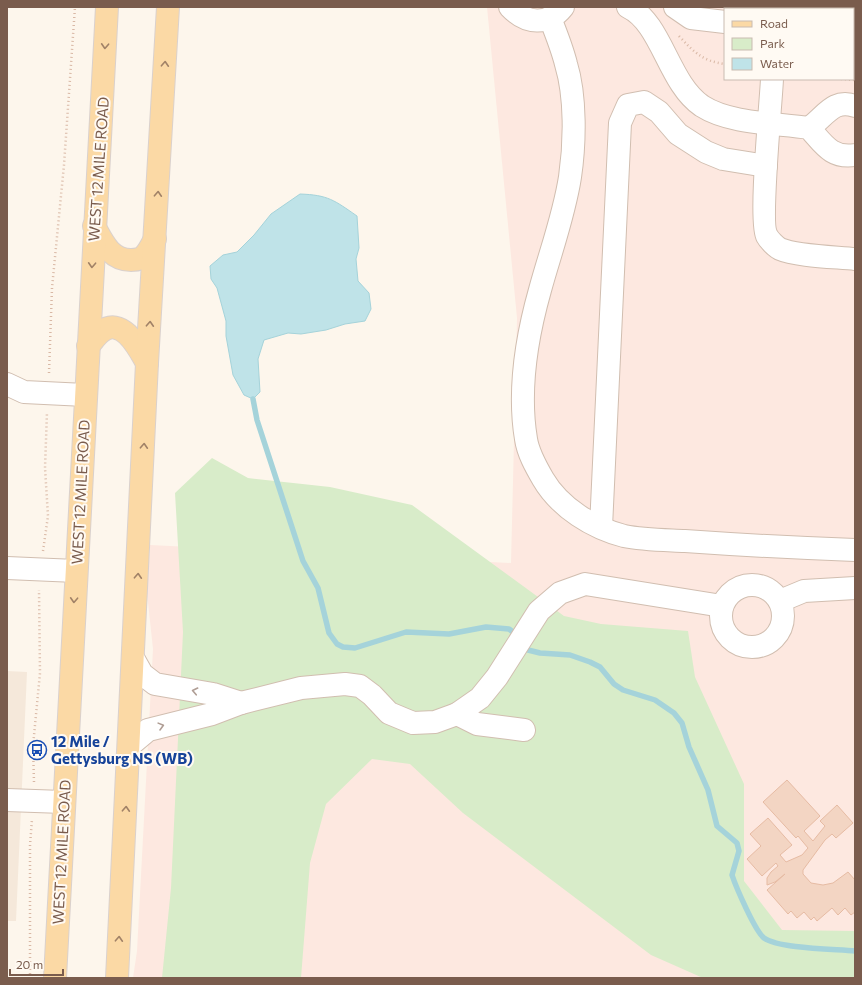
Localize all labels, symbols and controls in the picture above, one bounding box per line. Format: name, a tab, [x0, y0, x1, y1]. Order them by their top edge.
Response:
legend	[724, 8, 854, 80]
text: Road	[760, 16, 788, 30]
text: Park	[760, 36, 786, 50]
one-way arrow	[100, 43, 109, 49]
text: Water	[760, 56, 794, 70]
one-way arrow	[161, 61, 169, 67]
street label: WEST 12 MILE ROAD	[84, 96, 112, 242]
one-way arrow	[153, 191, 162, 197]
one-way arrow	[87, 262, 96, 268]
one-way arrow	[145, 321, 154, 327]
street label: WEST 12 MILE ROAD	[67, 419, 93, 565]
one-way arrow	[139, 443, 148, 449]
one-way arrow	[133, 573, 142, 579]
one-way arrow	[70, 597, 79, 603]
one-way arrow	[192, 687, 198, 695]
one-way arrow	[158, 723, 165, 731]
place label: 12 Mile / Gettysburg NS (WB)	[51, 732, 193, 767]
bus stop icon: 12 Mile / Gettysburg NS (WB)	[26, 739, 48, 761]
street label: WEST 12 MILE ROAD	[48, 779, 74, 925]
one-way arrow	[121, 806, 130, 812]
one-way arrow	[114, 936, 123, 942]
scale bar	[10, 951, 63, 977]
text: 20 m	[16, 957, 43, 971]

